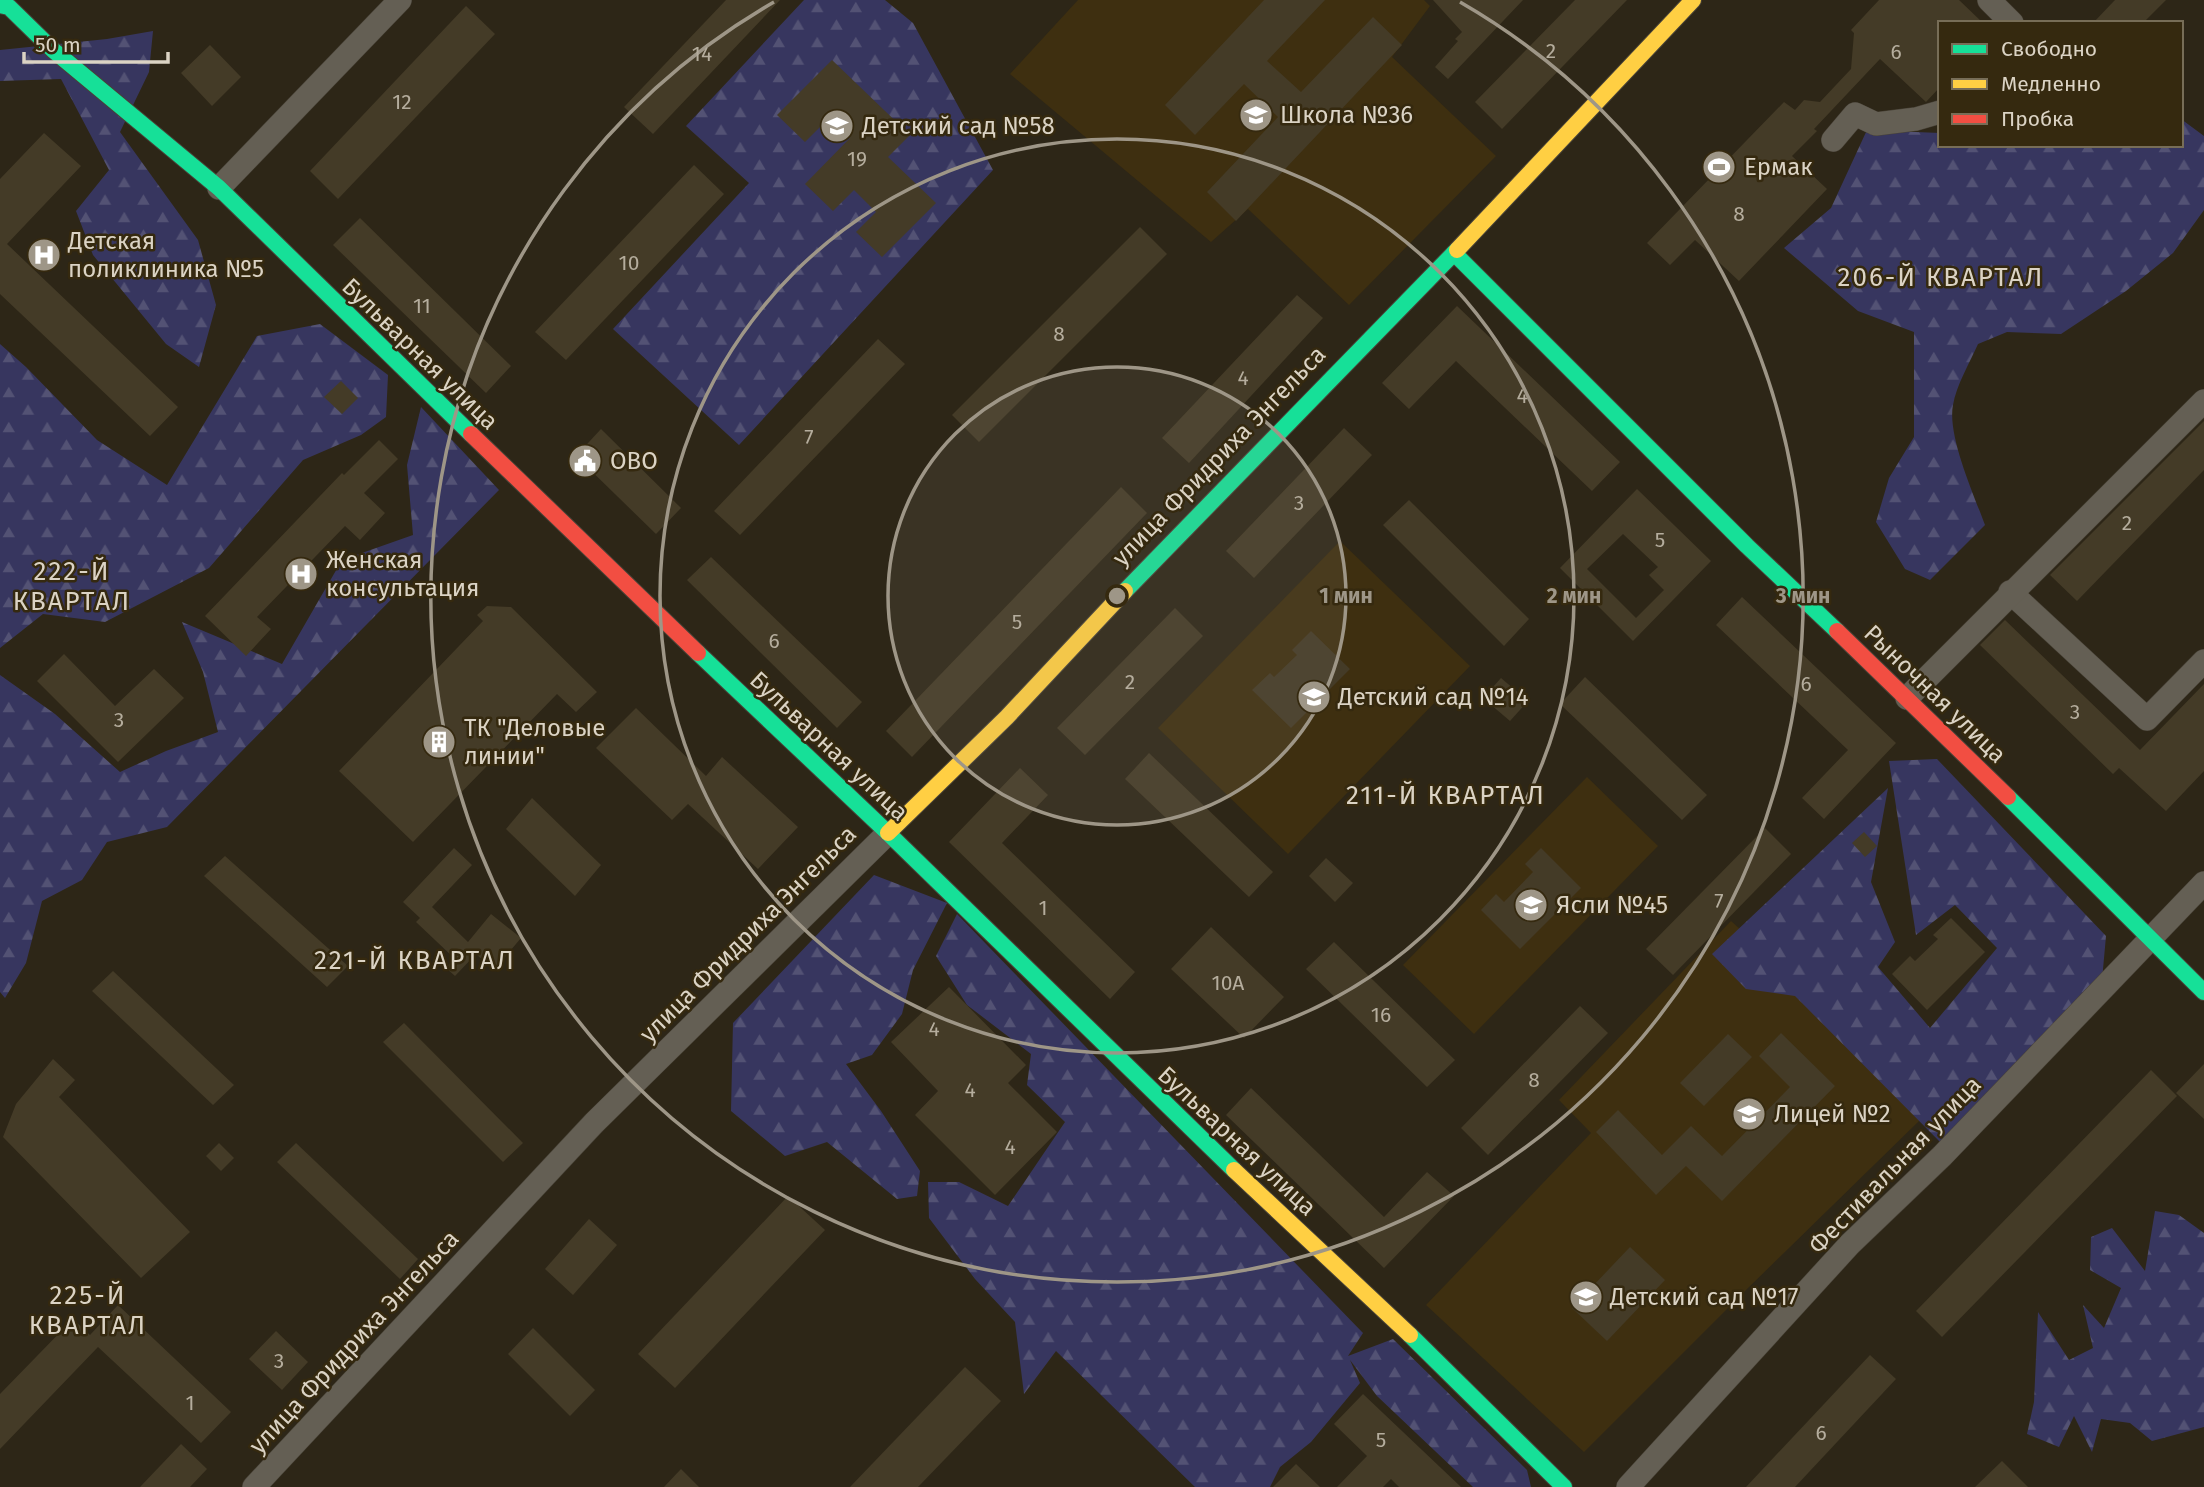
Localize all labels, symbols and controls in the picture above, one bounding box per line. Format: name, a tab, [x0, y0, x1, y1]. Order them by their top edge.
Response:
scale bar	[24, 21, 168, 65]
legend	[1938, 21, 2183, 147]
text: 50 m	[35, 32, 81, 58]
text: Свободно	[2001, 36, 2097, 62]
house number: 2	[1546, 38, 1556, 64]
house number: 6	[1890, 39, 1902, 65]
house number: 14	[692, 41, 712, 67]
text: Медленно	[2001, 71, 2101, 97]
house number: 12	[392, 89, 412, 115]
school or university icon: Школа №36	[1237, 96, 1275, 134]
place label: Школа №36	[1280, 101, 1413, 129]
text: Пробка	[2001, 106, 2074, 132]
school or university icon: Детский сад №58	[818, 107, 856, 145]
place label: Детский сад №58	[861, 112, 1055, 140]
house number: 19	[847, 146, 867, 172]
sports icon: Ермак	[1700, 148, 1738, 186]
place label: Ермак	[1744, 153, 1813, 181]
house number: 8	[1733, 201, 1745, 227]
place label: Детская поликлиника №5	[67, 227, 264, 283]
hospital icon: Детская поликлиника №5	[25, 236, 63, 274]
house number: 10	[619, 250, 639, 276]
district label: 206-Й КВАРТАЛ	[1838, 262, 2044, 293]
street label: Бульварная улица	[336, 272, 504, 436]
house number: 11	[413, 293, 431, 319]
house number: 8	[1053, 321, 1065, 347]
street label: улица Фридриха Энгельса	[1107, 340, 1331, 572]
house number: 4	[1237, 365, 1249, 391]
house number: 4	[1516, 383, 1528, 409]
house number: 7	[804, 424, 814, 450]
public building icon: ОВО	[566, 442, 604, 480]
place label: ОВО	[610, 447, 658, 475]
house number: 3	[1294, 490, 1304, 516]
house number: 2	[2122, 510, 2132, 536]
house number: 5	[1655, 527, 1665, 553]
place label: Женская консультация	[326, 546, 479, 602]
hospital icon: Женская консультация	[282, 555, 320, 593]
district label: 222-Й КВАРТАЛ	[13, 556, 131, 617]
text: 1 мин	[1319, 583, 1373, 609]
text: 2 мин	[1547, 583, 1601, 609]
text: 3 мин	[1775, 583, 1830, 609]
centre of rings	[1105, 584, 1129, 608]
house number: 5	[1012, 609, 1022, 635]
street label: Рыночная улица	[1858, 619, 2012, 769]
house number: 6	[768, 628, 780, 654]
street label: Бульварная улица	[744, 666, 914, 826]
house number: 2	[1125, 669, 1135, 695]
house number: 6	[1800, 671, 1812, 697]
school or university icon: Детский сад №14	[1295, 678, 1333, 716]
place label: Детский сад №14	[1337, 683, 1529, 711]
house number: 3	[2070, 699, 2080, 725]
house number: 3	[114, 707, 124, 733]
place label: ТК "Деловые линии"	[464, 714, 605, 770]
building icon: ТК "Деловые линии"	[420, 723, 458, 761]
district label: 211-Й КВАРТАЛ	[1346, 780, 1546, 811]
street label: улица Фридриха Энгельса	[634, 820, 862, 1048]
school or university icon: Ясли №45	[1512, 886, 1550, 924]
house number: 7	[1714, 888, 1724, 914]
place label: Ясли №45	[1556, 891, 1668, 919]
house number: 1	[1038, 895, 1048, 921]
district label: 221-Й КВАРТАЛ	[314, 945, 516, 976]
house number: 10А	[1212, 970, 1244, 996]
house number: 16	[1371, 1002, 1391, 1028]
house number: 4	[928, 1016, 940, 1042]
street label: Бульварная улица	[1152, 1061, 1322, 1221]
house number: 8	[1528, 1067, 1540, 1093]
street label: Фестивальная улица	[1803, 1070, 1987, 1260]
house number: 4	[964, 1077, 976, 1103]
school or university icon: Лицей №2	[1730, 1095, 1768, 1133]
place label: Лицей №2	[1774, 1100, 1891, 1128]
house number: 4	[1004, 1134, 1016, 1160]
street label: улица Фридриха Энгельса	[243, 1225, 465, 1459]
school or university icon: Детский сад №17	[1567, 1278, 1605, 1316]
district label: 225-Й КВАРТАЛ	[29, 1280, 147, 1341]
place label: Детский сад №17	[1609, 1283, 1798, 1311]
house number: 3	[274, 1348, 284, 1374]
house number: 1	[185, 1390, 195, 1416]
house number: 6	[1815, 1420, 1827, 1446]
house number: 5	[1376, 1427, 1386, 1453]

